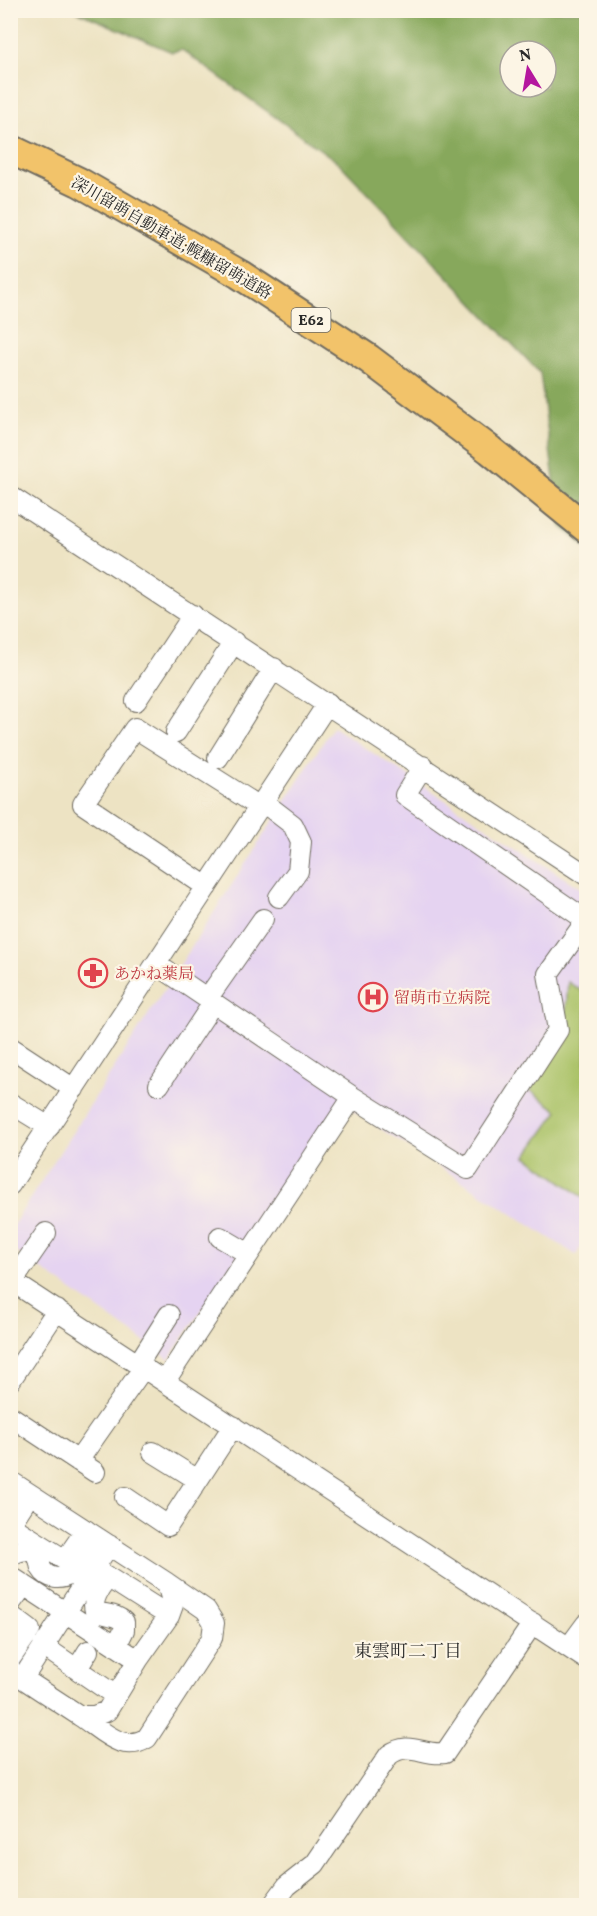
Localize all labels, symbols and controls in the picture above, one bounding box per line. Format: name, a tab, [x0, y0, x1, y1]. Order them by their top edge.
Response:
north arrow	[498, 39, 558, 99]
text: N	[518, 44, 534, 68]
street label: 深川留萌自動車道;幌糠留萌道路	[67, 172, 275, 305]
road number: E62	[292, 308, 330, 332]
pharmacy icon: あかね薬局	[77, 957, 109, 989]
place label: あかね薬局	[114, 964, 194, 986]
hospital icon: 留萌市立病院	[357, 981, 389, 1013]
place label: 留萌市立病院	[394, 988, 490, 1010]
district label: 東雲町二丁目	[354, 1640, 462, 1665]

